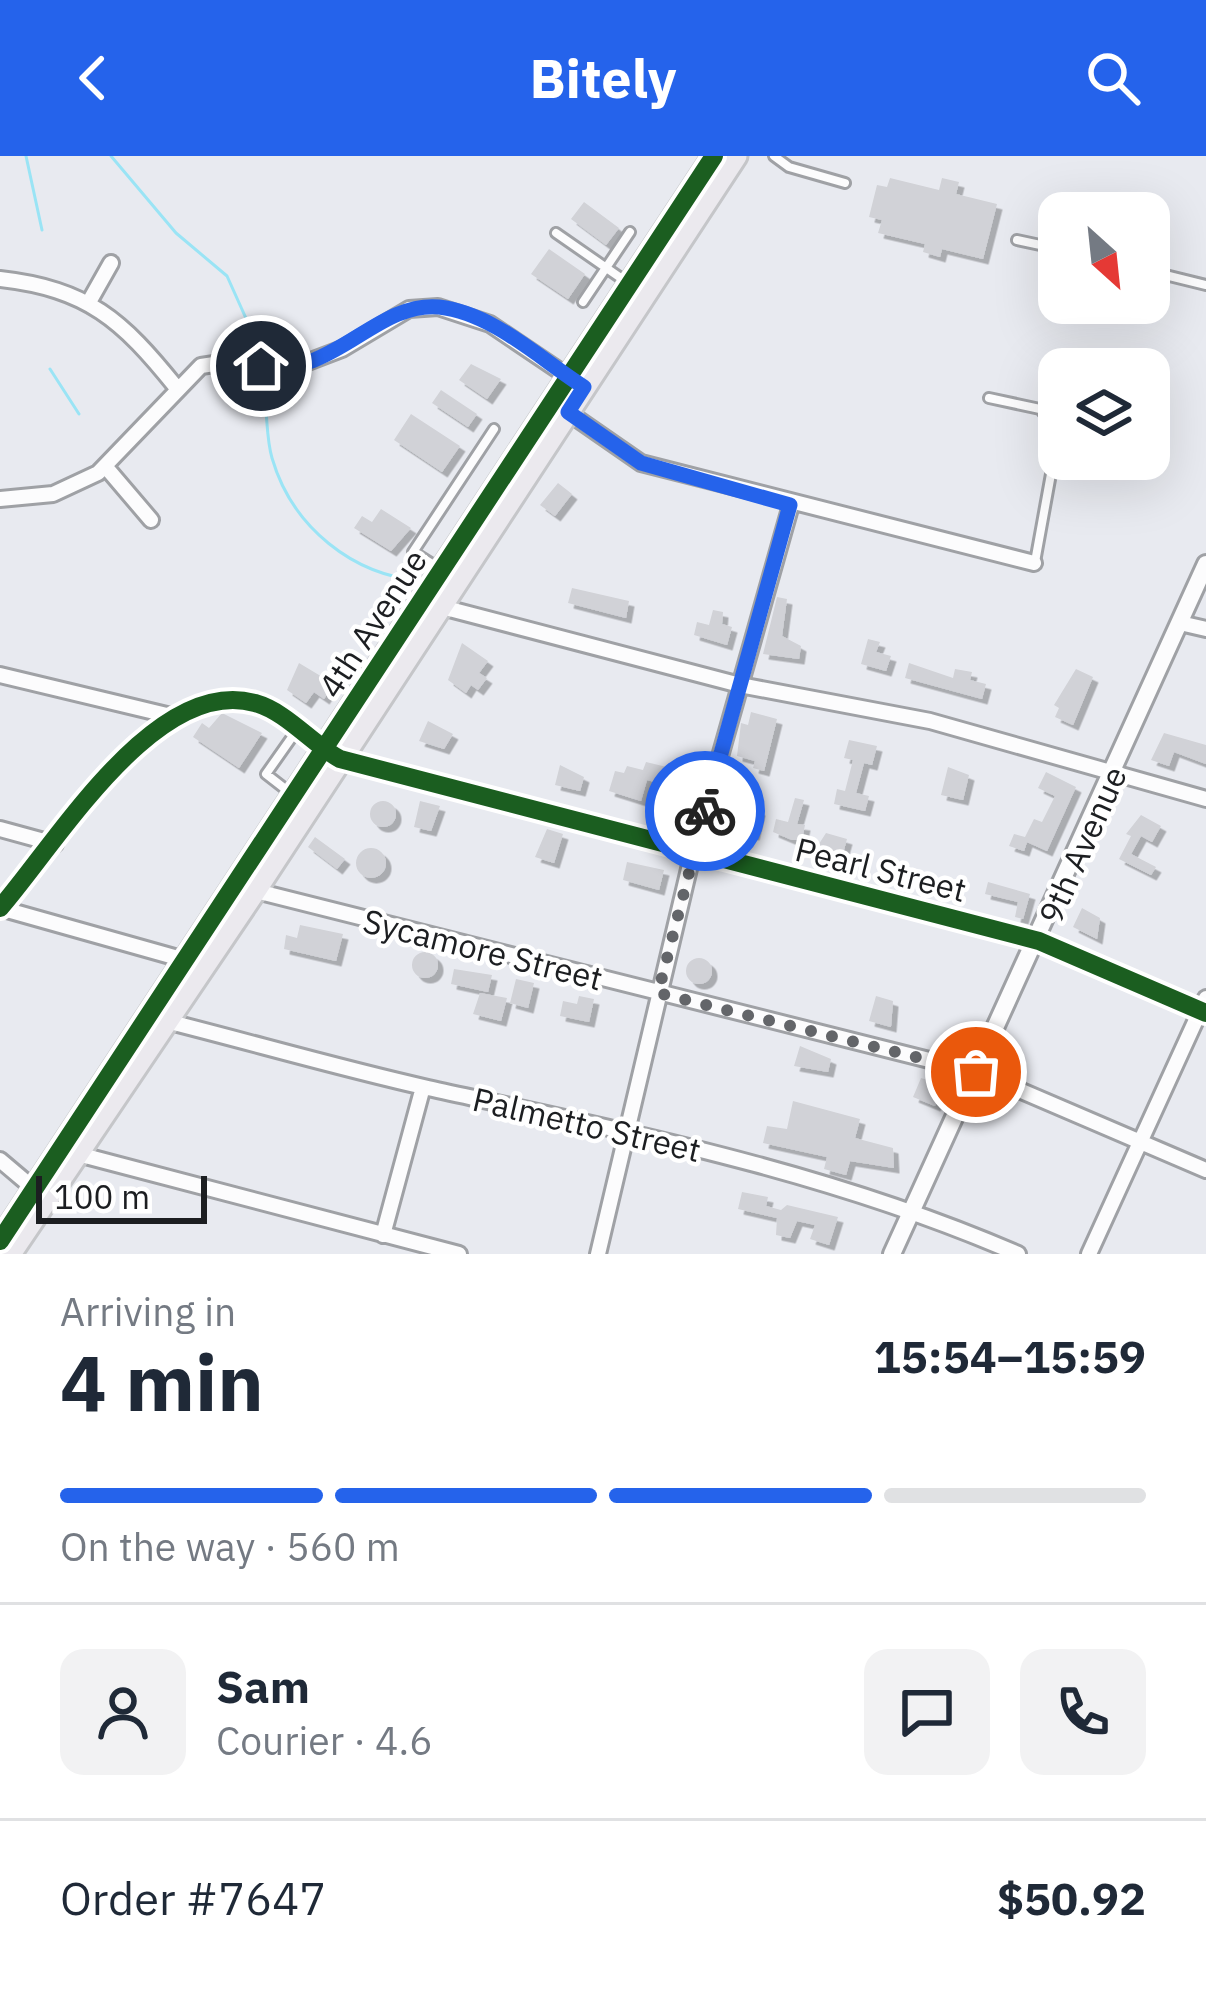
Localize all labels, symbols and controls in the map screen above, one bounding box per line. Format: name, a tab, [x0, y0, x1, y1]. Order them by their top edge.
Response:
text: Bitely	[529, 43, 677, 113]
icon: back	[60, 45, 126, 111]
icon: search	[1080, 45, 1146, 111]
north arrow	[1038, 192, 1170, 324]
map controls	[1038, 192, 1170, 480]
pin	[210, 315, 312, 417]
icon: home	[228, 333, 294, 399]
button: layers	[1038, 348, 1170, 480]
street label: 4th Avenue	[308, 541, 436, 705]
courier	[645, 751, 765, 871]
street label: 9th Avenue	[1028, 759, 1136, 931]
icon: bike	[672, 778, 738, 844]
street label: Pearl Street	[791, 827, 971, 911]
street label: Sycamore Street	[359, 898, 607, 1000]
pin	[925, 1021, 1027, 1123]
icon: bag	[943, 1039, 1009, 1105]
street label: Palmetto Street	[469, 1077, 705, 1171]
scale bar	[36, 1170, 207, 1223]
text: 100 m	[54, 1175, 150, 1218]
text: Arriving in	[60, 1286, 236, 1337]
text: 15:54–15:59	[874, 1327, 1146, 1385]
text: 4 min	[60, 1331, 264, 1432]
text: On the way · 560 m	[60, 1521, 400, 1572]
button: person	[60, 1649, 186, 1775]
button: chat	[864, 1649, 990, 1775]
button: phone	[1020, 1649, 1146, 1775]
text: Sam	[216, 1657, 310, 1715]
text: Courier · 4.6	[216, 1715, 433, 1766]
text: Order #7647	[60, 1869, 326, 1927]
text: $50.92	[997, 1869, 1146, 1927]

